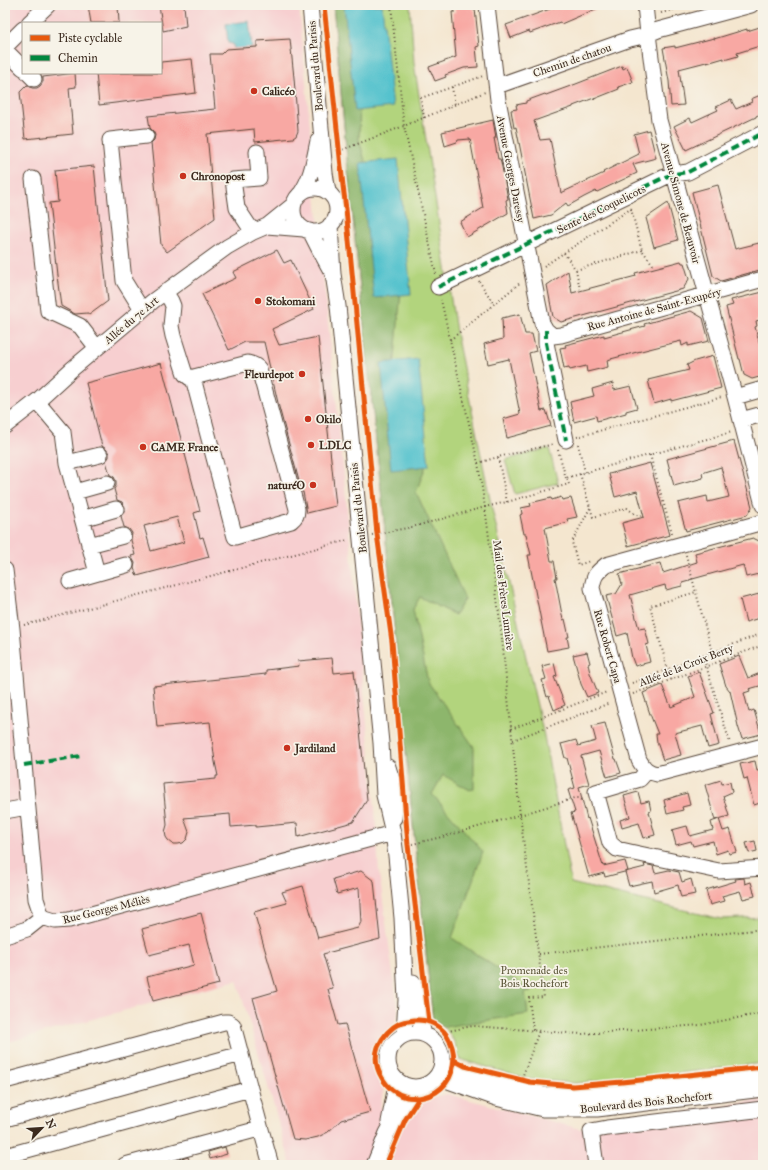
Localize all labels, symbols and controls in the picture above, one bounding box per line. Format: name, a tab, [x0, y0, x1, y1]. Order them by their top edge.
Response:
street label: Boulevard du Parisis	[305, 20, 326, 112]
legend	[22, 22, 162, 74]
text: Piste cyclable	[58, 31, 122, 45]
street label: Chemin de chatou	[531, 41, 613, 80]
text: Chemin	[58, 51, 98, 65]
place label: Calicéo	[262, 85, 295, 98]
marker: Calicéo	[249, 86, 259, 96]
street label: Avenue Georges Daressy	[494, 113, 527, 225]
street label: Avenue Simone de Beauvoir	[658, 140, 703, 266]
place label: Chronopost	[191, 170, 245, 184]
marker: Chronopost	[178, 171, 188, 181]
street label: Sente des Coquelicots	[555, 182, 648, 237]
street label: Rue Antoine de Saint-Exupéry	[586, 285, 723, 334]
street label: Allée du 7e Art	[101, 294, 161, 347]
place label: Stokomani	[266, 295, 316, 308]
marker: Stokomani	[253, 296, 263, 306]
place label: Fleurdepot	[244, 368, 294, 382]
marker: Fleurdepot	[297, 369, 307, 379]
place label: Okilo	[316, 413, 341, 426]
marker: Okilo	[303, 414, 313, 424]
place label: LDLC	[319, 439, 351, 452]
marker: LDLC	[306, 440, 316, 450]
place label: CAME France	[151, 441, 219, 454]
marker: CAME France	[138, 442, 148, 452]
street label: Boulevard du Parisis	[347, 462, 370, 554]
place label: naturéO	[268, 479, 306, 492]
marker: naturéO	[308, 480, 318, 490]
street label: Mail des Frères Lumière	[490, 539, 517, 651]
street label: Rue Robert Capa	[591, 608, 624, 685]
street label: Allée de la Croix Berty	[636, 641, 736, 690]
place label: Jardiland	[293, 742, 336, 756]
marker: Jardiland	[282, 743, 292, 753]
street label: Rue Georges Méliès	[61, 892, 151, 927]
park label: Promenade des Bois Rochefort	[500, 964, 568, 990]
street label: Boulevard des Bois Rochefort	[579, 1089, 713, 1116]
north arrow	[22, 1108, 62, 1148]
text: N	[43, 1117, 59, 1132]

